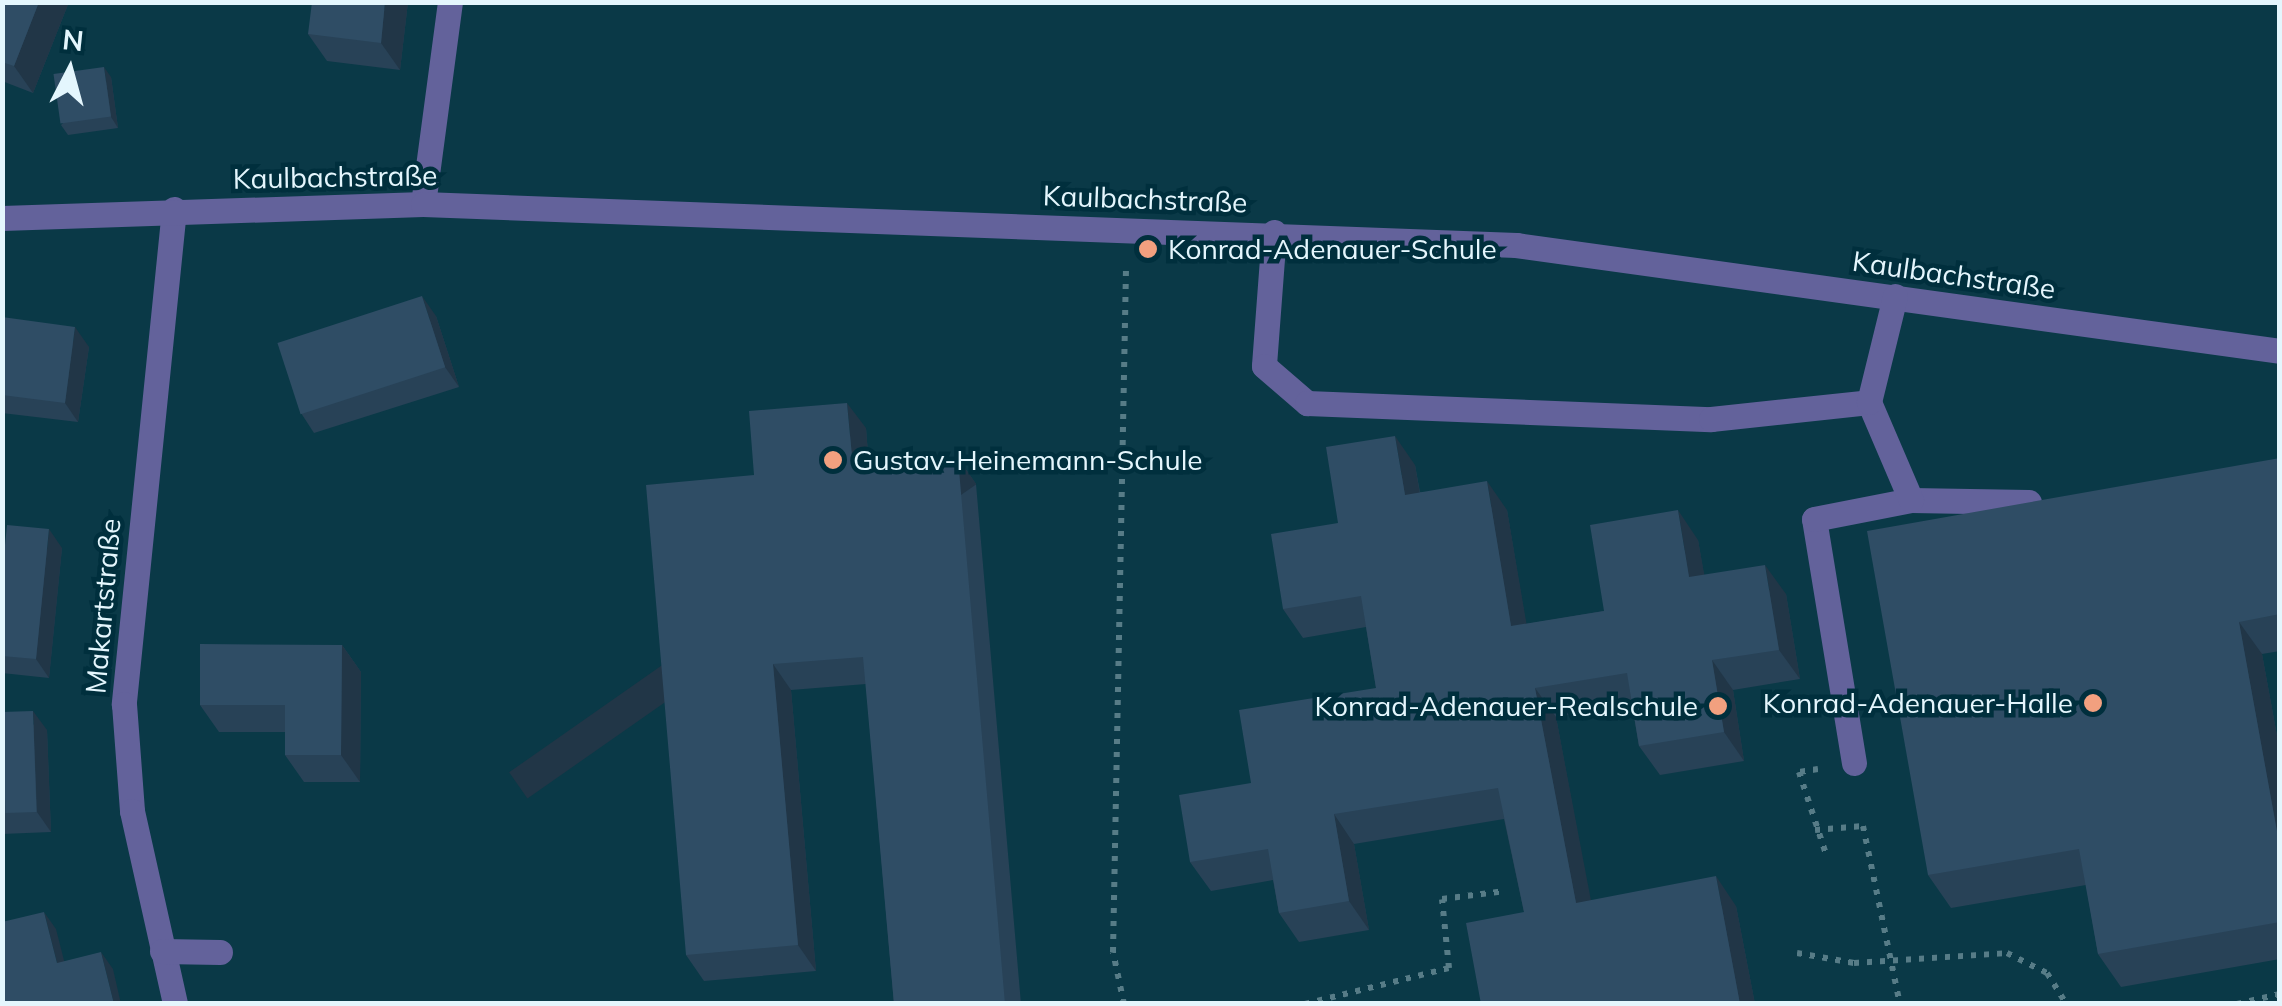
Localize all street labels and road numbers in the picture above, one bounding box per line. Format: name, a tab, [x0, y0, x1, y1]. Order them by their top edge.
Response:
street label: Kaulbachstraße	[232, 158, 438, 196]
street label: Kaulbachstraße	[1042, 179, 1248, 219]
street label: Kaulbachstraße	[1850, 244, 2058, 306]
street label: Makartstraße	[79, 517, 127, 695]

